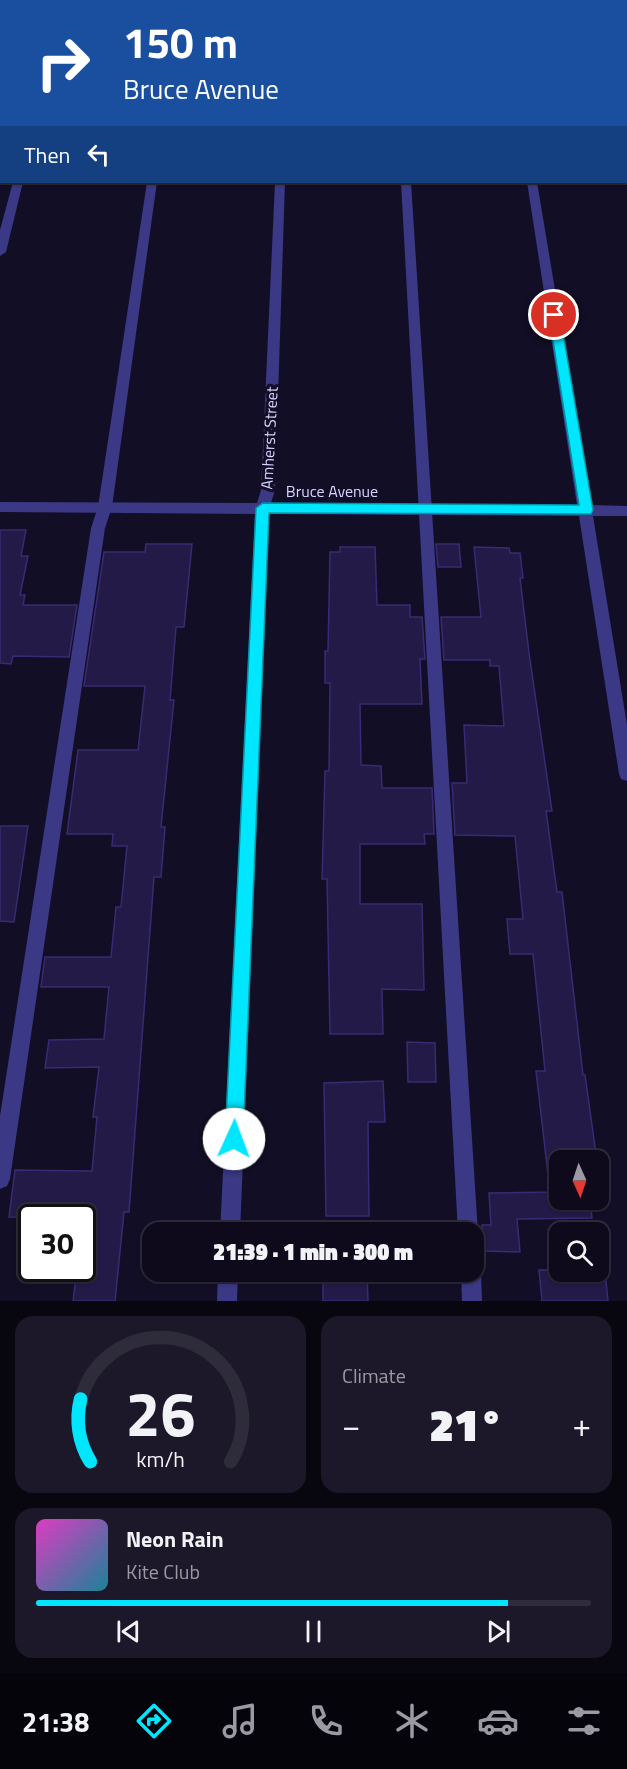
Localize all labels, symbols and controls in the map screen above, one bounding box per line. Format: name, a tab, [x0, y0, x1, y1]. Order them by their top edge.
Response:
text: 150 m	[123, 10, 238, 74]
icon: right	[24, 24, 102, 102]
text: Bruce Avenue	[123, 68, 279, 109]
text: Then	[24, 138, 70, 172]
icon: left	[82, 138, 115, 171]
pin	[528, 289, 579, 340]
icon: arrive	[537, 298, 570, 331]
street label: Amherst Street	[254, 386, 284, 490]
street label: Bruce Avenue	[286, 479, 378, 503]
position arrow	[202, 1107, 266, 1171]
north arrow	[549, 1150, 609, 1210]
map controls	[549, 1150, 609, 1282]
speed limit sign: 30	[18, 1204, 96, 1282]
button: search	[549, 1222, 609, 1282]
text: 21:39 · 1 min · 300 m	[213, 1235, 413, 1269]
text: Climate	[342, 1360, 406, 1391]
text: 26	[126, 1365, 195, 1460]
text: 21°	[429, 1390, 504, 1458]
text: −	[342, 1400, 360, 1450]
text: +	[573, 1400, 591, 1450]
text: km/h	[136, 1443, 185, 1475]
text: Neon Rain	[126, 1522, 224, 1556]
text: Kite Club	[126, 1556, 200, 1587]
icon: previous	[112, 1615, 145, 1648]
icon: pause	[297, 1615, 330, 1648]
icon: next	[482, 1615, 515, 1648]
icon: directions	[133, 1700, 175, 1742]
icon: music	[219, 1700, 261, 1742]
icon: phone	[305, 1700, 347, 1742]
icon: climate	[391, 1700, 433, 1742]
icon: car	[477, 1700, 519, 1742]
icon: filters	[563, 1700, 605, 1742]
text: 21:38	[22, 1701, 89, 1742]

